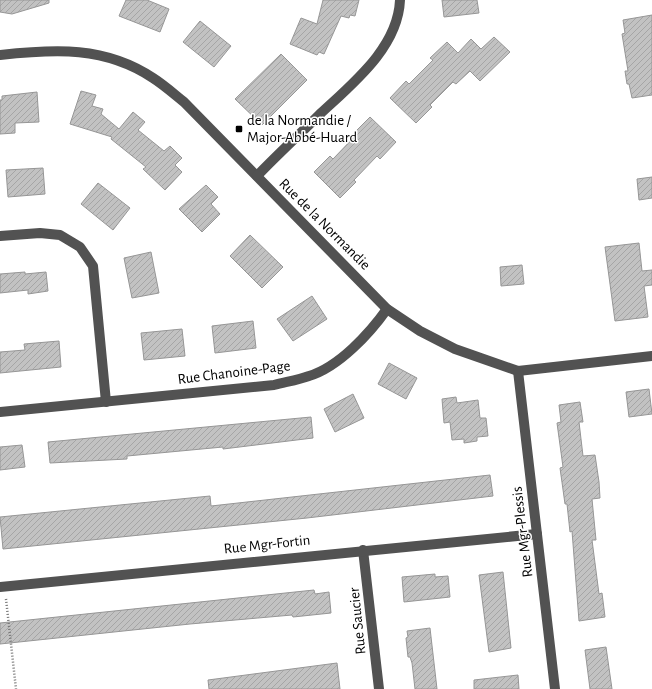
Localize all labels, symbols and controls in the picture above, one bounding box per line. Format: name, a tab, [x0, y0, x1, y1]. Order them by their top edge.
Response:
place label: de la Normandie / Major-Abbé-Huard	[247, 113, 358, 145]
marker: de la Normandie / Major-Abbé-Huard	[234, 124, 244, 134]
street label: Rue de la Normandie	[276, 176, 373, 273]
street label: Rue Chanoine-Page	[177, 358, 291, 387]
street label: Rue Mgr-Plessis	[509, 486, 536, 578]
street label: Rue Mgr-Fortin	[223, 532, 311, 556]
street label: Rue Saucier	[346, 586, 368, 655]

